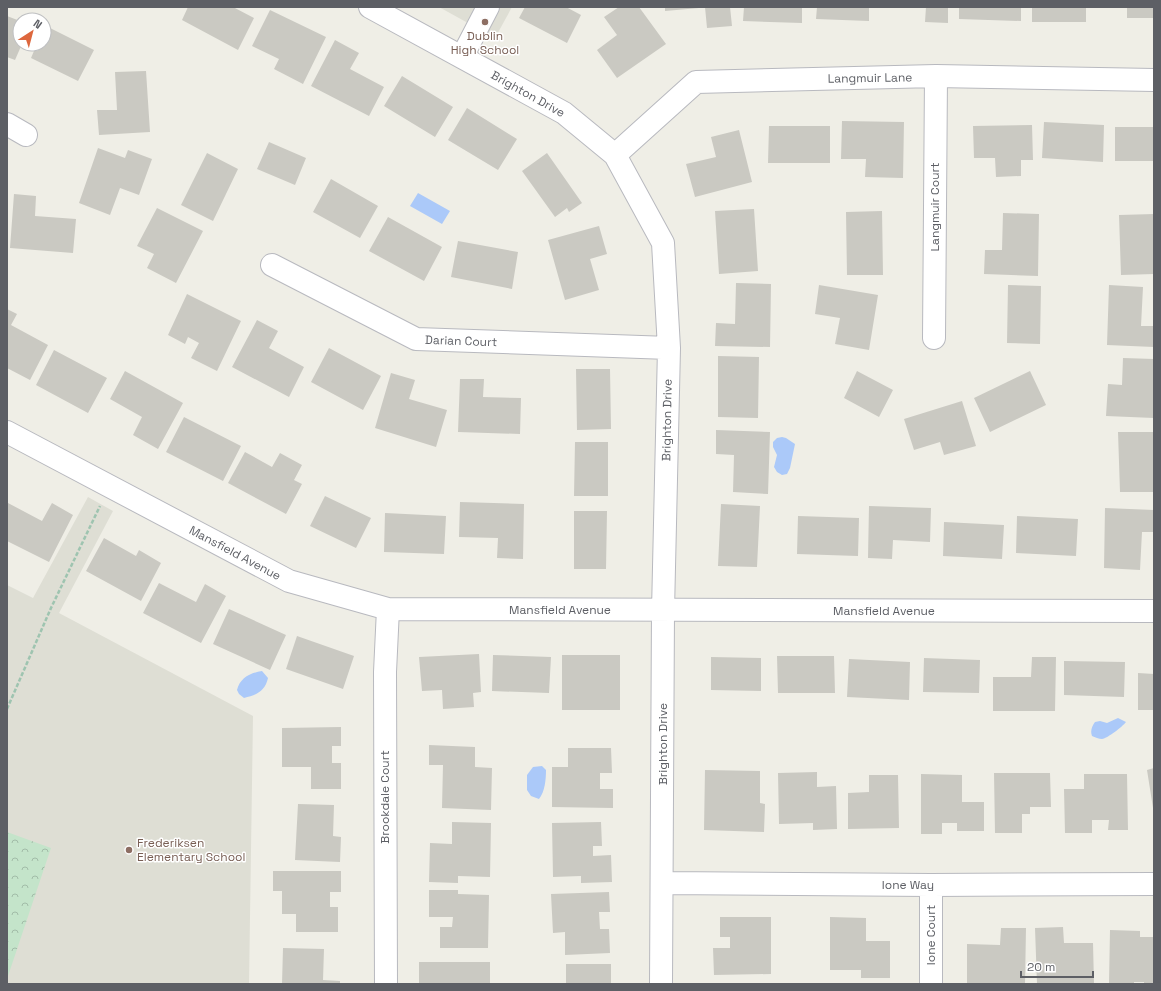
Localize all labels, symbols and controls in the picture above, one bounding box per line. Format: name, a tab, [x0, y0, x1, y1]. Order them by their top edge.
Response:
north arrow	[12, 12, 52, 52]
text: N	[31, 16, 45, 32]
marker: Dublin High School	[480, 17, 490, 27]
place label: Dublin High School	[451, 28, 519, 58]
street label: Brighton Drive	[488, 67, 568, 121]
street label: Langmuir Lane	[828, 69, 912, 87]
street label: Langmuir Court	[927, 162, 943, 252]
street label: Darian Court	[425, 332, 497, 350]
street label: Brighton Drive	[658, 379, 676, 461]
street label: Mansfield Avenue	[186, 522, 284, 584]
street label: Mansfield Avenue	[509, 602, 611, 618]
street label: Mansfield Avenue	[833, 603, 935, 619]
street label: Brighton Drive	[655, 703, 671, 785]
street label: Brookdale Court	[377, 750, 393, 844]
place label: Frederiksen Elementary School	[137, 835, 245, 865]
marker: Frederiksen Elementary School	[124, 845, 134, 855]
street label: Ione Way	[882, 877, 934, 893]
street label: Ione Court	[923, 905, 939, 965]
scale bar	[1021, 953, 1093, 979]
text: 20 m	[1027, 959, 1055, 975]

